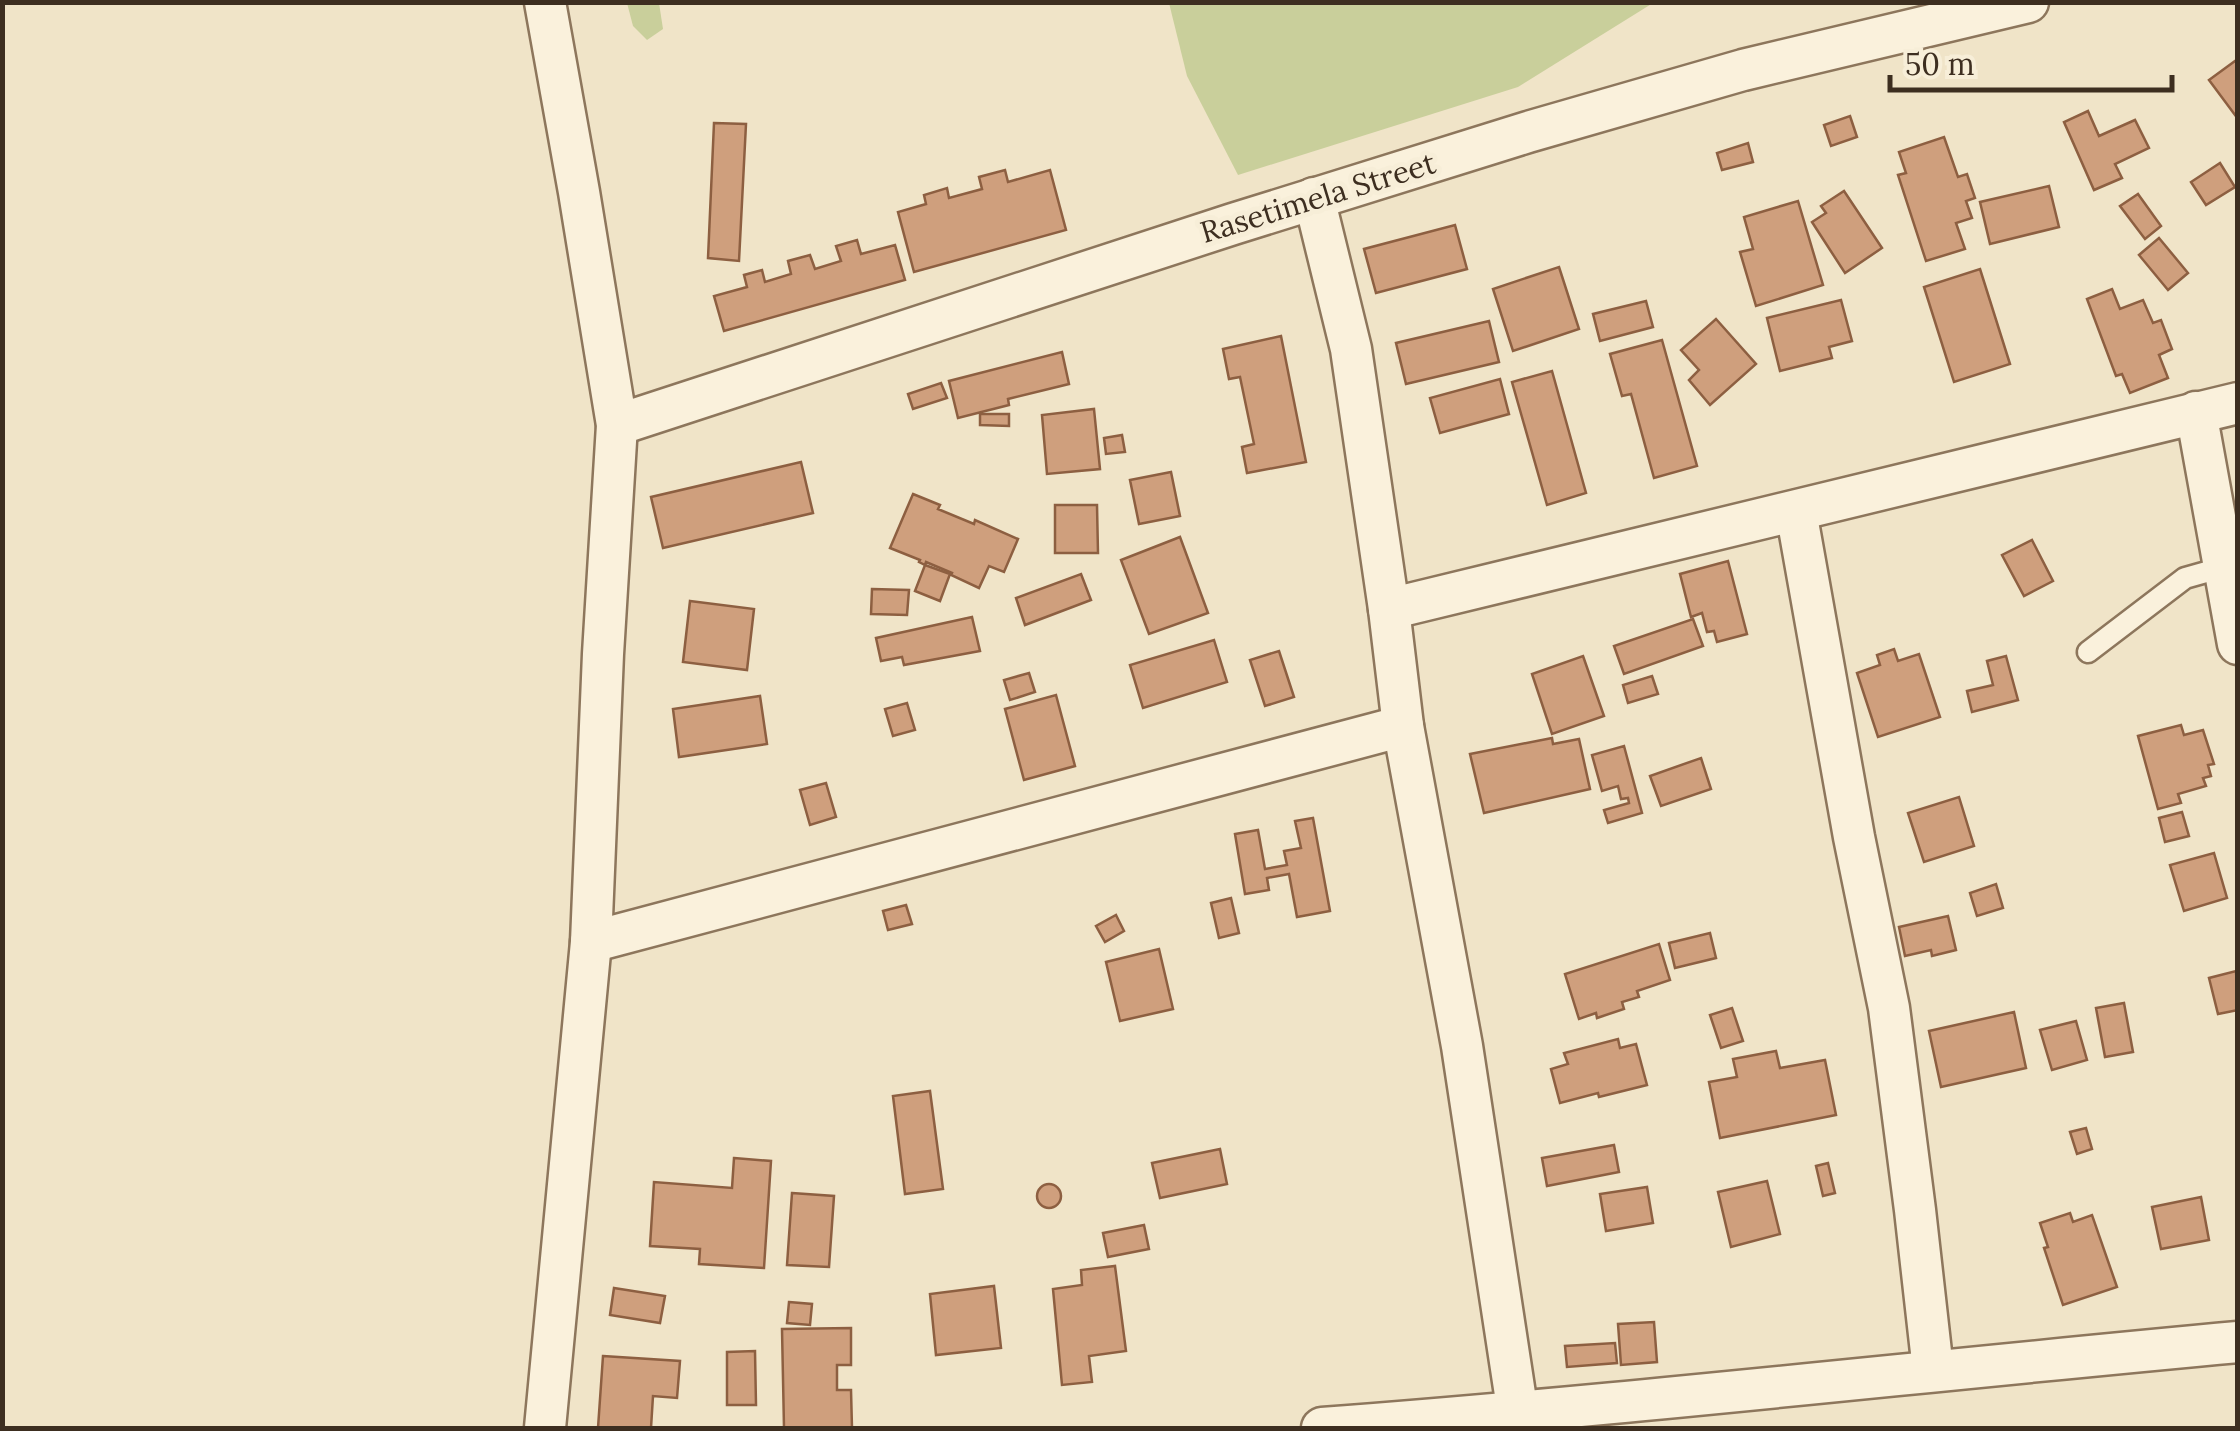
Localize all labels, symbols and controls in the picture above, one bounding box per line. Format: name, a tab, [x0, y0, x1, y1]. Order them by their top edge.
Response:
scale bar	[1890, 30, 2172, 92]
text: 50 m	[1905, 45, 1975, 83]
street label: Rasetimela Street	[1195, 143, 1440, 251]

